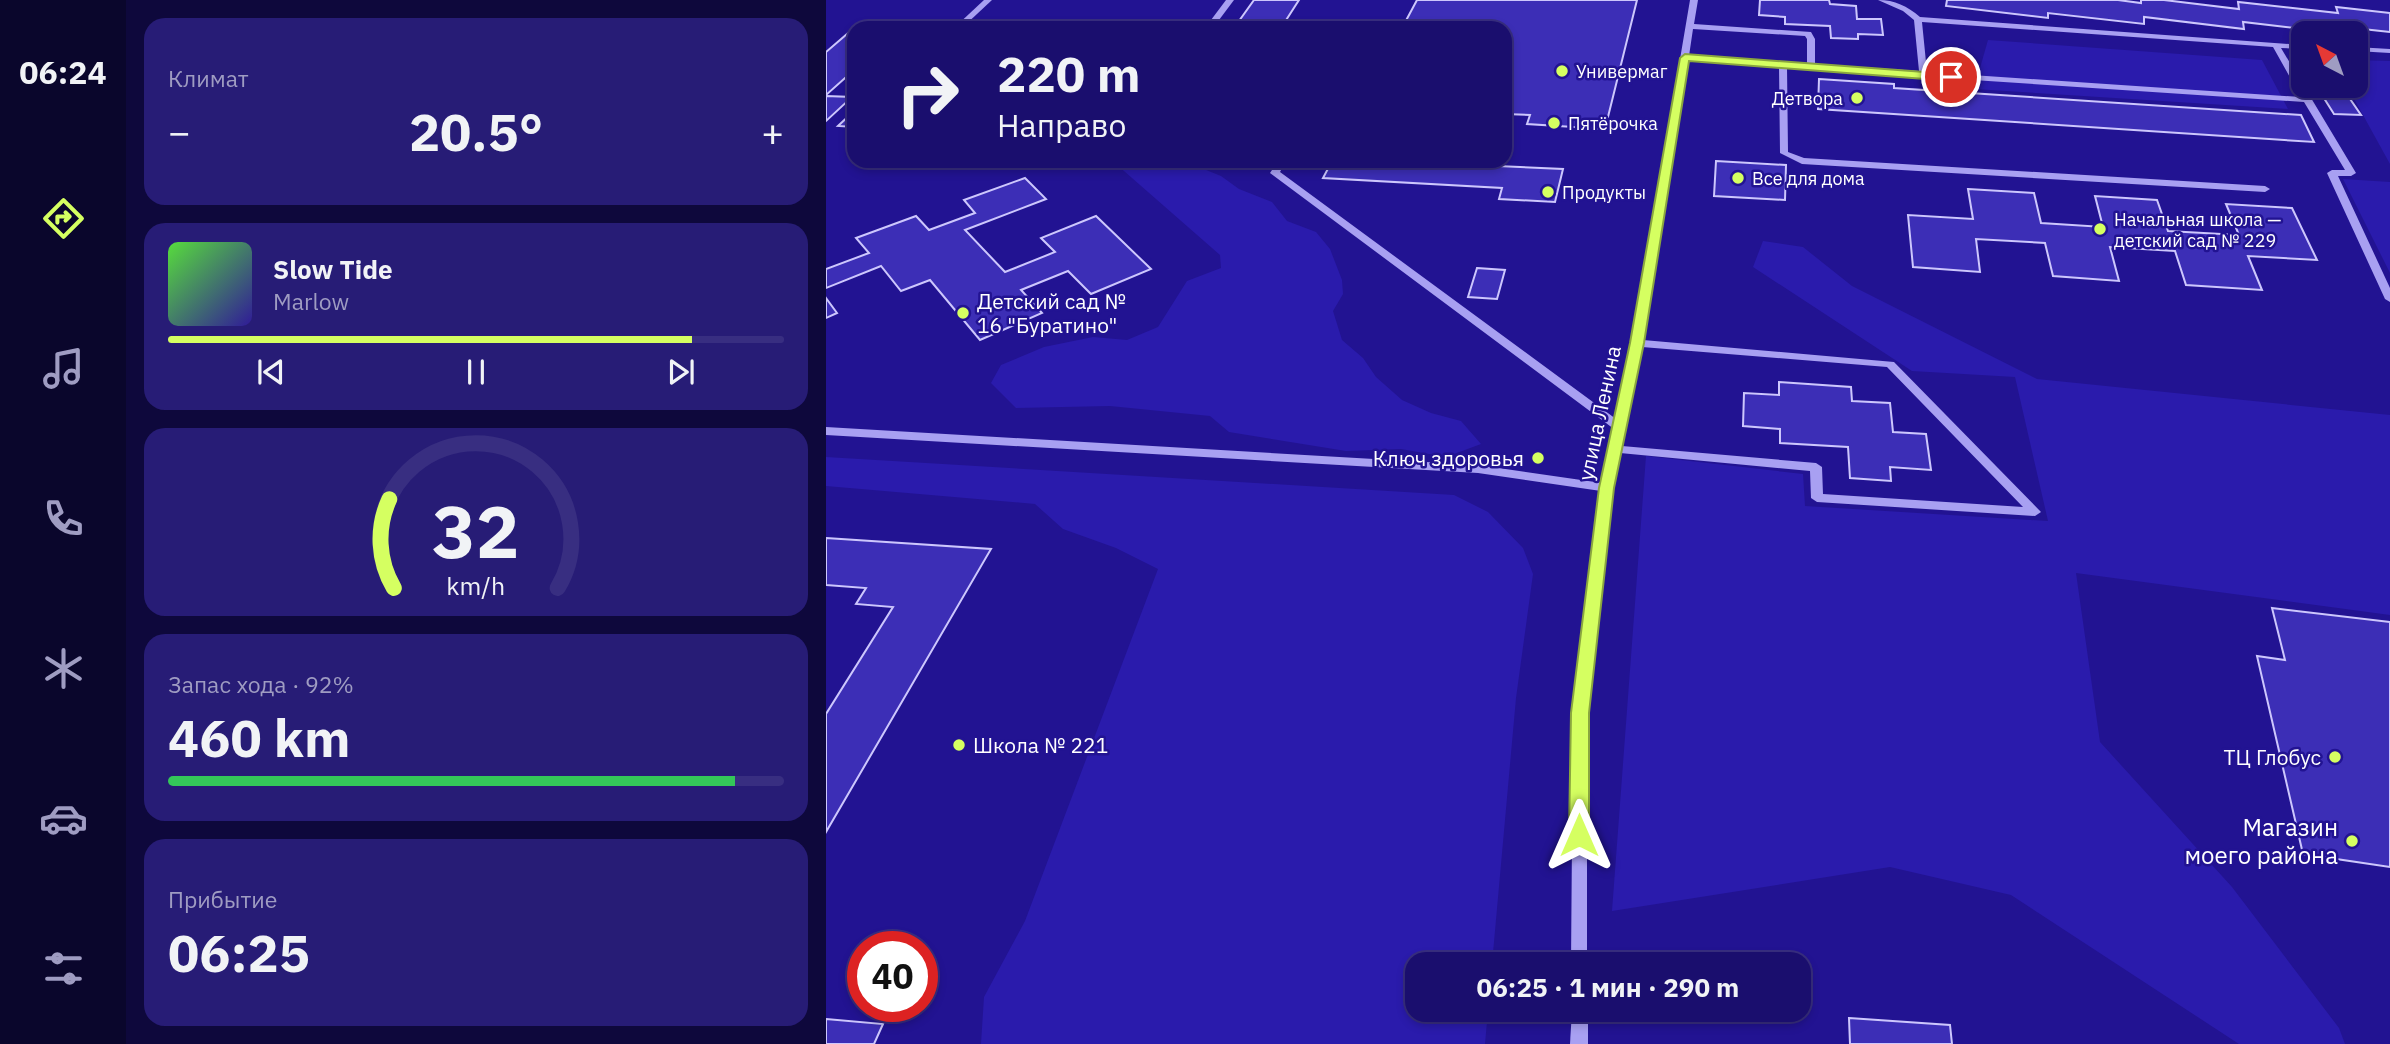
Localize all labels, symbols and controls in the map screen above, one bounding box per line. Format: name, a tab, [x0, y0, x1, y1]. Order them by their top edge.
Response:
north arrow	[2291, 21, 2368, 98]
map controls	[2291, 21, 2368, 98]
text: 220 m	[997, 42, 1141, 105]
pin	[1921, 47, 1981, 107]
icon: right	[882, 49, 973, 140]
text: 06:24	[19, 51, 107, 93]
icon: arrive	[1932, 58, 1970, 96]
place label: Универмаг	[1576, 60, 1668, 83]
text: Климат	[168, 63, 249, 93]
marker: Универмаг	[1554, 63, 1570, 79]
place label: Детвора	[1772, 87, 1843, 110]
marker: Детвора	[1849, 90, 1865, 106]
text: 20.5°	[409, 98, 543, 165]
text: Направо	[997, 104, 1126, 146]
text: −	[168, 107, 191, 156]
text: +	[761, 107, 784, 156]
place label: Пятёрочка	[1568, 112, 1658, 135]
marker: Пятёрочка	[1546, 115, 1562, 131]
place label: Все для дома	[1752, 167, 1865, 190]
marker: Все для дома	[1730, 170, 1746, 186]
place label: Продукты	[1562, 181, 1646, 204]
marker: Продукты	[1540, 184, 1556, 200]
icon: directions	[39, 194, 88, 243]
place label: Начальная школа — детский сад № 229	[2114, 208, 2281, 252]
marker: Начальная школа — детский сад № 229	[2092, 221, 2108, 237]
text: Slow Tide	[273, 252, 393, 286]
text: Marlow	[273, 286, 349, 316]
place label: Детский сад № 16 "Буратино"	[977, 287, 1126, 339]
marker: Детский сад № 16 "Буратино"	[955, 305, 971, 321]
street label: улица Ленина	[1571, 343, 1627, 483]
icon: music	[39, 344, 88, 393]
icon: previous	[252, 353, 290, 391]
icon: pause	[457, 353, 495, 391]
icon: next	[662, 353, 700, 391]
place label: Ключ здоровья	[1373, 444, 1524, 472]
marker: Ключ здоровья	[1530, 450, 1546, 466]
text: 32	[432, 483, 520, 578]
icon: phone	[39, 494, 88, 543]
text: km/h	[447, 569, 505, 602]
icon: climate	[39, 644, 88, 693]
text: Запас хода · 92%	[168, 669, 354, 699]
text: 460 km	[168, 704, 350, 771]
place label: Школа № 221	[973, 731, 1108, 759]
marker: Школа № 221	[951, 737, 967, 753]
place label: ТЦ Глобус	[2224, 743, 2321, 771]
marker: ТЦ Глобус	[2327, 749, 2343, 765]
icon: car	[39, 794, 88, 843]
position arrow	[1542, 798, 1616, 872]
place label: Магазин моего района	[2184, 811, 2338, 871]
marker: Магазин моего района	[2344, 833, 2360, 849]
text: Прибытие	[168, 884, 277, 914]
text: 06:25	[168, 919, 310, 986]
speed limit sign: 40	[847, 931, 938, 1022]
icon: filters	[39, 944, 88, 993]
text: 06:25 · 1 мин · 290 m	[1477, 970, 1739, 1004]

